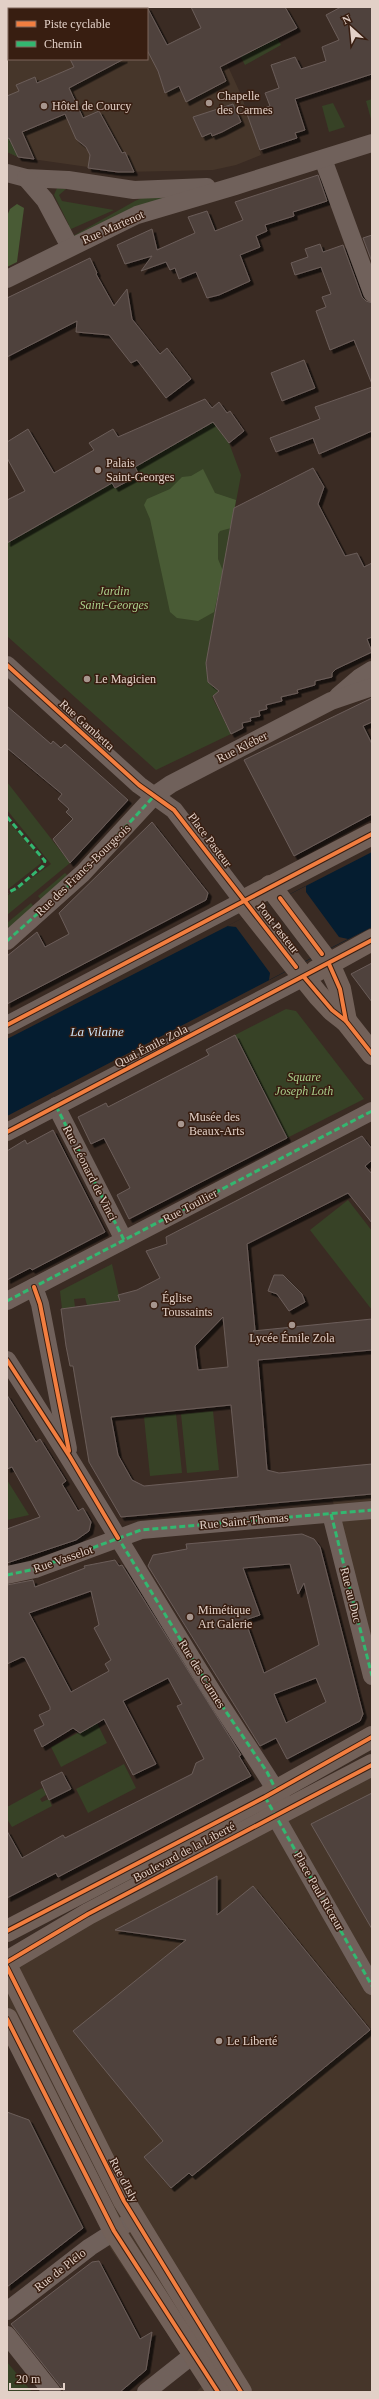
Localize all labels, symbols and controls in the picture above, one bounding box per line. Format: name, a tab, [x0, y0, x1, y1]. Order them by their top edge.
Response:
legend	[8, 8, 148, 60]
north arrow	[331, 8, 371, 48]
text: N	[340, 12, 353, 26]
text: Piste cyclable	[44, 17, 110, 31]
text: Chemin	[44, 37, 82, 51]
place label: Chapelle des Carmes	[217, 89, 273, 117]
marker: Chapelle des Carmes	[204, 98, 214, 108]
place label: Hôtel de Courcy	[52, 99, 131, 113]
marker: Hôtel de Courcy	[39, 101, 49, 111]
street label: Rue Martenot	[80, 207, 147, 247]
place label: Palais Saint-Georges	[106, 456, 175, 484]
marker: Palais Saint-Georges	[93, 465, 103, 475]
park label: Jardin Saint-Georges	[80, 584, 149, 612]
place label: Le Magicien	[95, 672, 156, 686]
marker: Le Magicien	[82, 674, 92, 684]
street label: Rue Gambetta	[57, 697, 118, 754]
street label: Rue Kléber	[214, 728, 270, 766]
street label: Place Pasteur	[185, 810, 235, 870]
street label: Rue des Francs-Bourgeois	[33, 821, 134, 919]
street label: Pont Pasteur	[254, 900, 302, 956]
street label: Quai Émile Zola	[112, 1021, 190, 1070]
water label: La Vilaine	[69, 1024, 124, 1039]
park label: Square Joseph Loth	[275, 1070, 333, 1098]
place label: Musée des Beaux-Arts	[189, 1110, 245, 1138]
marker: Musée des Beaux-Arts	[176, 1119, 186, 1129]
street label: Rue Léonard de Vinci	[60, 1123, 120, 1224]
street label: Rue Toullier	[160, 1186, 220, 1226]
place label: Église Toussaints	[162, 1291, 213, 1319]
marker: Église Toussaints	[149, 1300, 159, 1310]
marker: Lycée Émile Zola	[287, 1320, 297, 1330]
place label: Lycée Émile Zola	[249, 1331, 335, 1345]
street label: Rue Saint-Thomas	[199, 1510, 290, 1532]
street label: Rue Vasselot	[31, 1542, 95, 1576]
street label: Rue au Duc	[337, 1566, 365, 1624]
place label: Mimétique Art Galerie	[198, 1603, 252, 1631]
marker: Mimétique Art Galerie	[185, 1612, 195, 1622]
street label: Rue des Carmes	[175, 1637, 229, 1711]
street label: Boulevard de la Liberté	[131, 1819, 237, 1885]
street label: Place Paul Ricœur	[291, 1849, 347, 1933]
place label: Le Liberté	[227, 2034, 277, 2048]
marker: Le Liberté	[214, 2036, 224, 2046]
street label: Rue d'Isly	[106, 2155, 142, 2205]
street label: Rue de Plélo	[32, 2246, 88, 2294]
scale bar	[10, 2365, 64, 2391]
text: 20 m	[16, 2372, 41, 2386]

